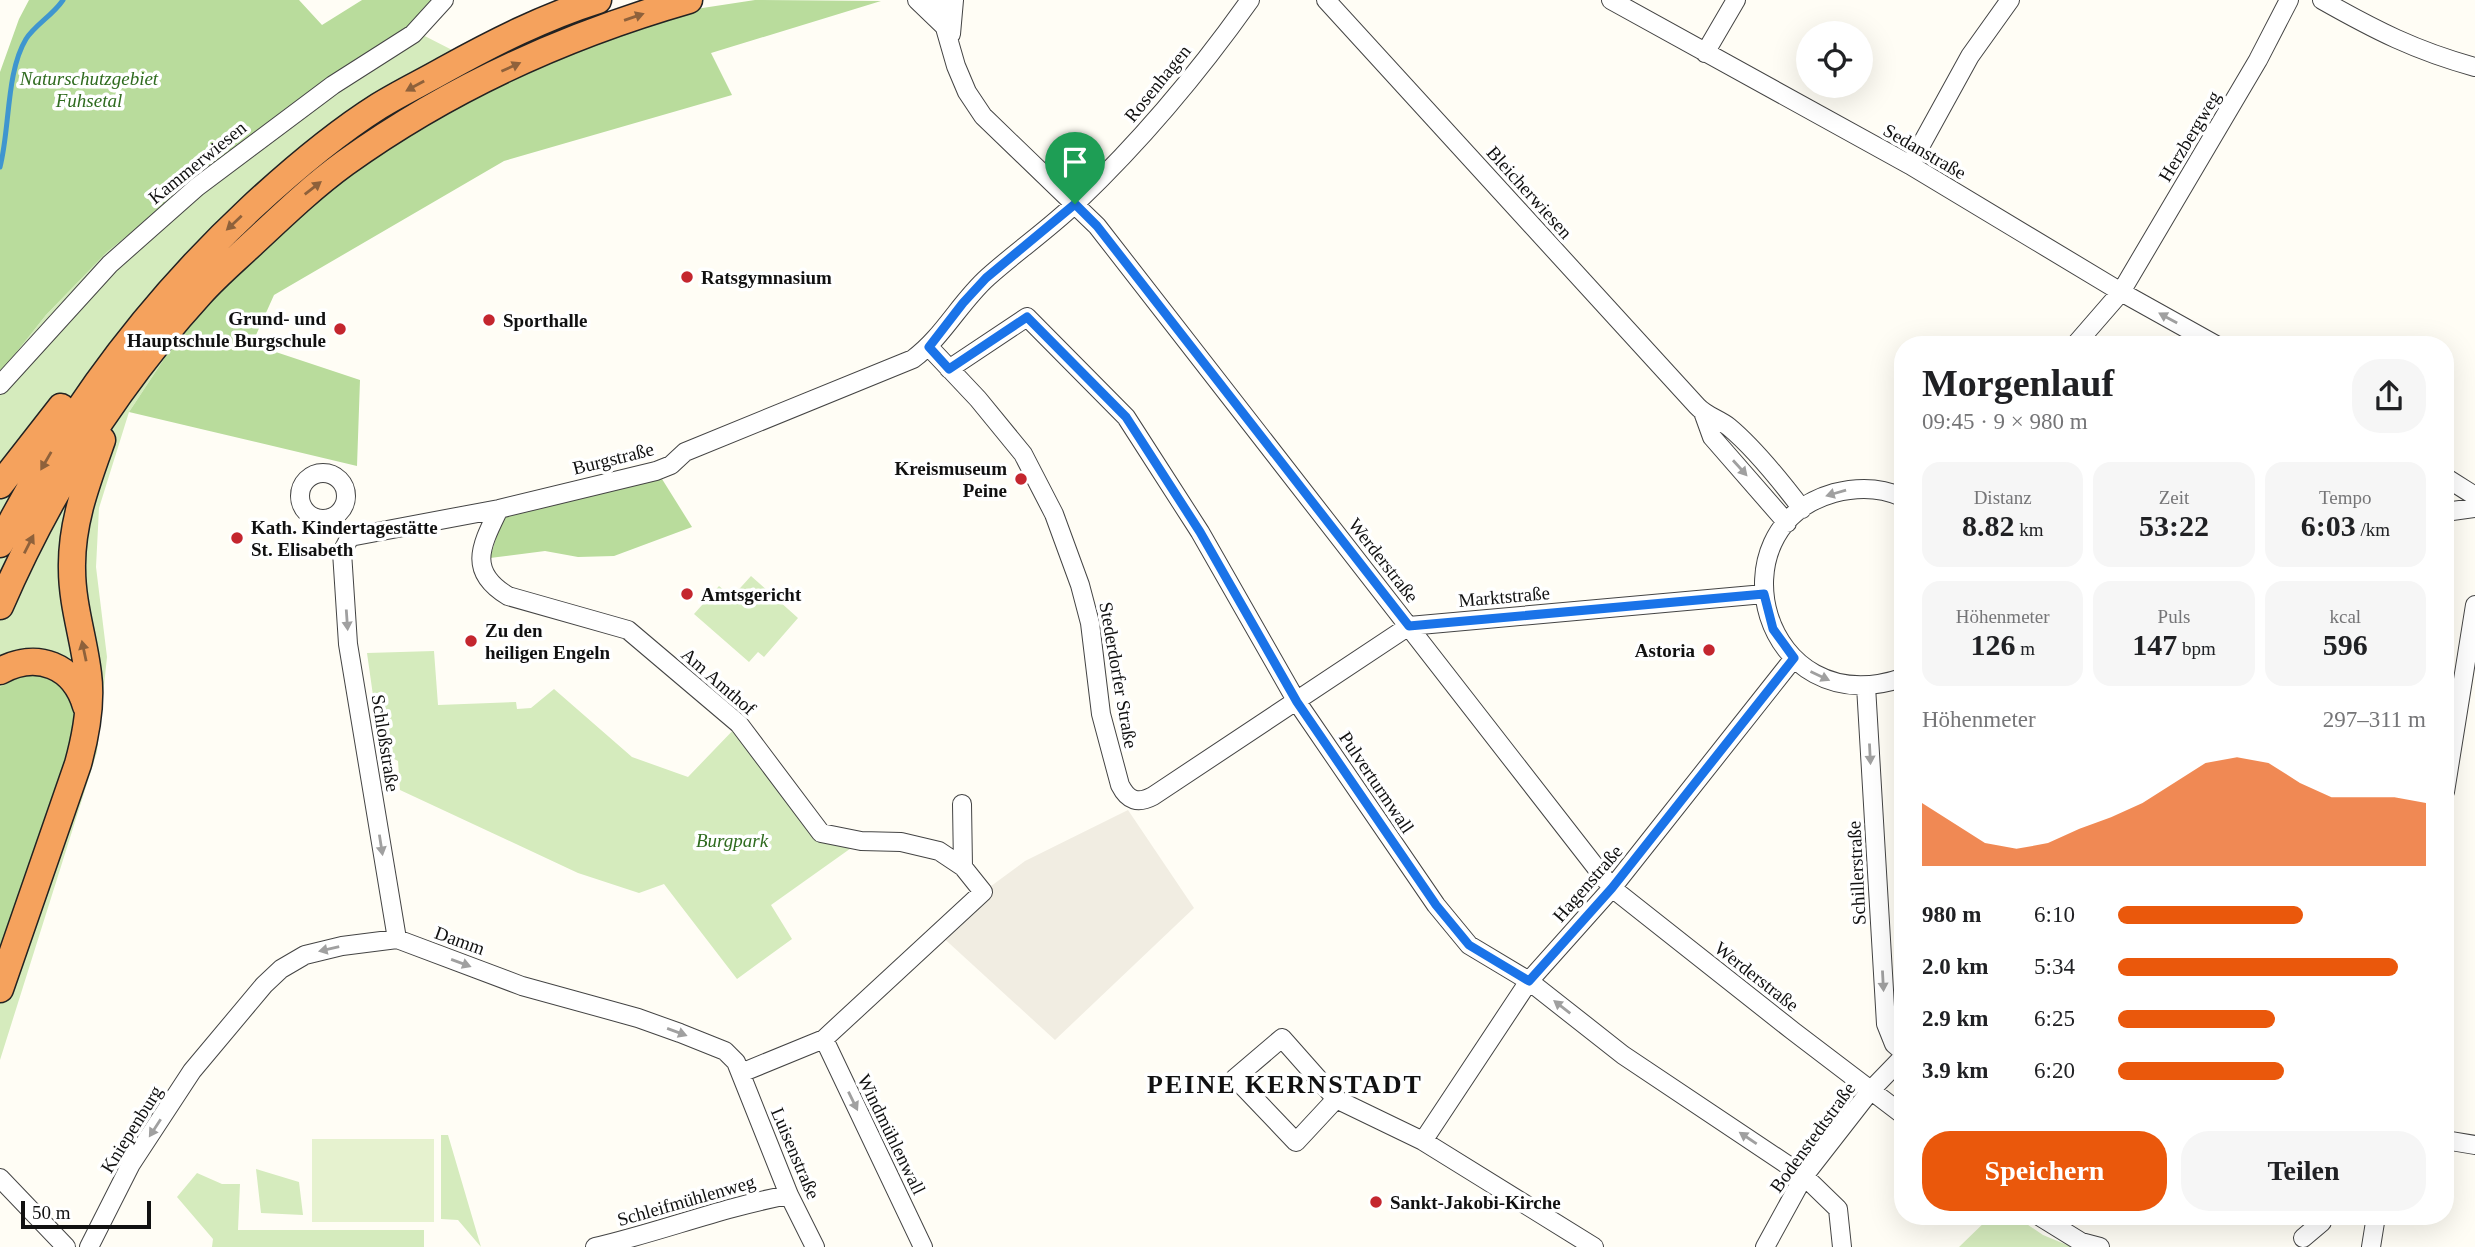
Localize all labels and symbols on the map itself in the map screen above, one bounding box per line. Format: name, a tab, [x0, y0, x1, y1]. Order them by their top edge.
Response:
one-way arrow	[624, 11, 645, 22]
street label: Rosenhagen	[1120, 40, 1195, 126]
one-way arrow	[501, 61, 521, 73]
park label: Naturschutzgebiet Fuhsetal	[19, 68, 159, 111]
one-way arrow	[405, 80, 424, 92]
street label: Herzbergweg	[2154, 87, 2225, 185]
street label: Kammerwiesen	[144, 116, 251, 208]
street label: Sedanstraße	[1880, 119, 1970, 183]
pin	[1045, 132, 1105, 204]
street label: Bleicherwiesen	[1483, 142, 1577, 243]
one-way arrow	[304, 180, 322, 195]
one-way arrow	[226, 215, 243, 231]
place label: Ratsgymnasium	[701, 267, 832, 288]
marker: Ratsgymnasium	[679, 269, 695, 285]
place label: Grund- und Hauptschule Burgschule	[127, 308, 326, 351]
place label: Sporthalle	[503, 310, 587, 331]
marker: Sporthalle	[481, 312, 497, 328]
one-way arrow	[2159, 312, 2178, 324]
marker: Grund- und Hauptschule Burgschule	[332, 321, 348, 337]
street label: Burgstraße	[570, 438, 656, 479]
one-way arrow	[40, 451, 52, 470]
place label: Kreismuseum Peine	[894, 458, 1007, 501]
one-way arrow	[1732, 459, 1748, 477]
marker: Kreismuseum Peine	[1013, 471, 1029, 487]
one-way arrow	[1825, 488, 1846, 498]
street label: Werderstraße	[1344, 514, 1423, 606]
place label: Kath. Kindertagestätte St. Elisabeth	[251, 517, 438, 560]
marker: Kath. Kindertagestätte St. Elisabeth	[229, 530, 245, 546]
one-way arrow	[24, 534, 35, 554]
street label: Marktstraße	[1457, 582, 1551, 611]
place label: Amtsgericht	[701, 584, 802, 605]
marker: Amtsgericht	[679, 586, 695, 602]
street label: Stederdorfer Straße	[1095, 600, 1142, 750]
one-way arrow	[342, 609, 353, 631]
place label: Zu den heiligen Engeln	[485, 620, 611, 663]
marker: Zu den heiligen Engeln	[463, 633, 479, 649]
one-way arrow	[79, 640, 90, 662]
place label: Astoria	[1635, 640, 1695, 661]
marker: Astoria	[1701, 642, 1717, 658]
street label: Am Amthof	[677, 643, 761, 720]
one-way arrow	[1810, 670, 1831, 681]
street label: Schloßstraße	[367, 693, 404, 793]
street label: Pulverturmwall	[1335, 727, 1418, 837]
one-way arrow	[1864, 743, 1875, 765]
street label: Schillerstraße	[1843, 820, 1870, 926]
park label: Burgpark	[696, 830, 769, 851]
one-way arrow	[376, 834, 387, 856]
street label: Hagenstraße	[1548, 841, 1626, 926]
street label: Damm	[432, 922, 488, 959]
street label: Werderstraße	[1711, 937, 1803, 1016]
one-way arrow	[318, 944, 340, 955]
one-way arrow	[450, 958, 471, 969]
one-way arrow	[1878, 970, 1889, 992]
one-way arrow	[1554, 999, 1572, 1014]
one-way arrow	[667, 1027, 688, 1038]
district label: PEINE KERNSTADT	[1147, 1070, 1423, 1099]
street label: Windmühlenwall	[853, 1071, 930, 1198]
street label: Bodenstedtstraße	[1765, 1078, 1859, 1196]
street label: Kniepenburg	[96, 1081, 167, 1177]
one-way arrow	[847, 1091, 859, 1111]
street label: Luisenstraße	[767, 1104, 824, 1202]
one-way arrow	[148, 1119, 162, 1137]
one-way arrow	[1738, 1132, 1758, 1145]
street label: Schleifmühlenweg	[615, 1171, 758, 1230]
place label: Sankt-Jakobi-Kirche	[1390, 1192, 1561, 1213]
marker: Sankt-Jakobi-Kirche	[1368, 1194, 1384, 1210]
scale bar	[21, 1198, 150, 1230]

